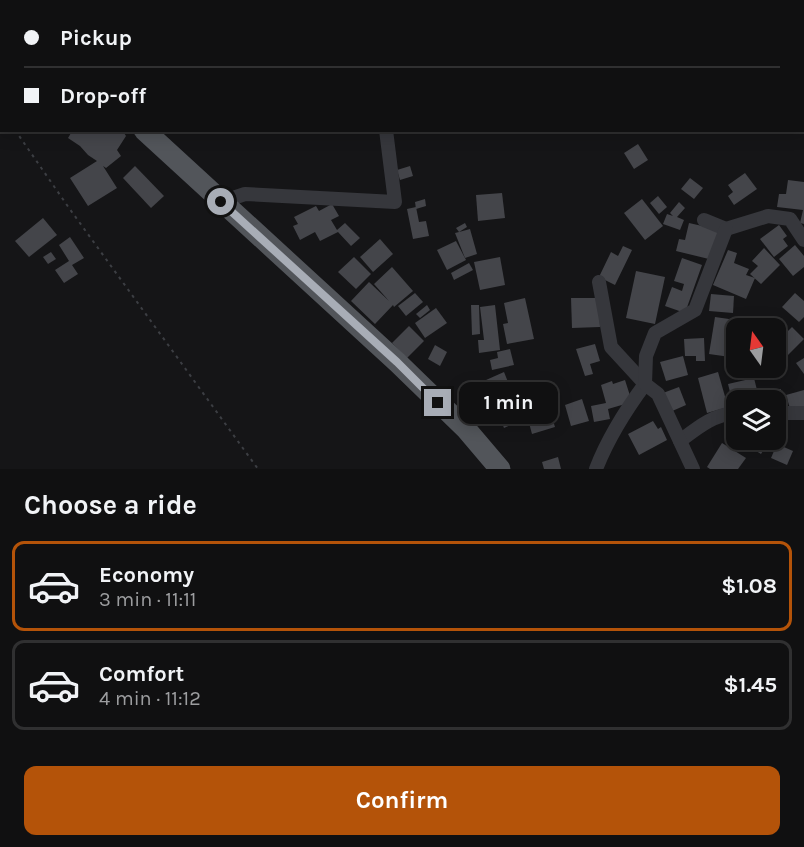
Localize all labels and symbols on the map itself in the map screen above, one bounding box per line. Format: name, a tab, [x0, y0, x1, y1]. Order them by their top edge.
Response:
route start	[207, 188, 234, 215]
north arrow	[726, 318, 786, 378]
callout: 1 min	[459, 382, 558, 424]
route end	[424, 389, 451, 416]

